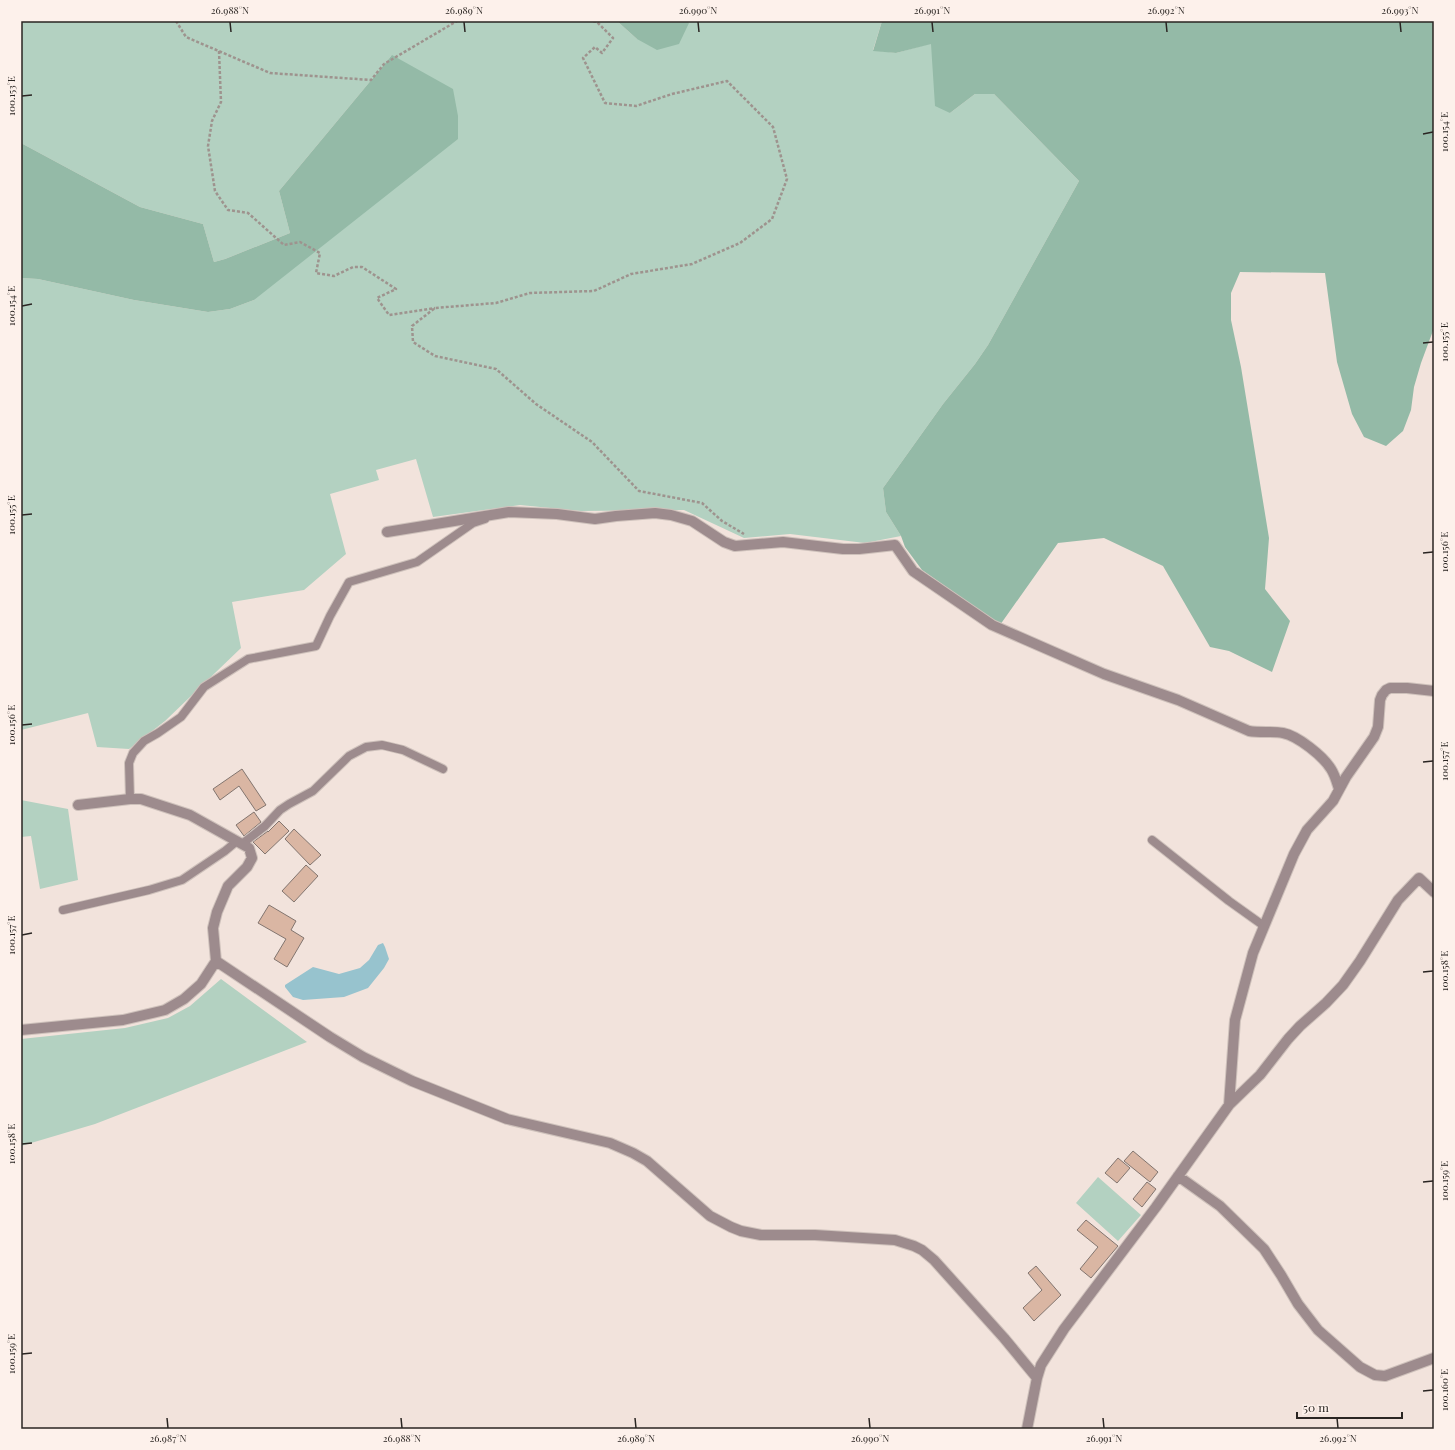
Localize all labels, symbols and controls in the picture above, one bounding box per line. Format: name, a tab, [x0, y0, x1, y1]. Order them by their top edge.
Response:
text: 26.988°N	[211, 3, 249, 17]
text: 26.989°N	[445, 3, 483, 17]
text: 26.990°N	[679, 3, 717, 17]
text: 26.991°N	[914, 3, 950, 17]
text: 26.992°N	[1147, 3, 1185, 17]
text: 26.993°N	[1381, 3, 1419, 17]
text: 100.153°E	[4, 76, 18, 116]
text: 100.154°E	[1437, 112, 1451, 152]
text: 100.154°E	[4, 286, 18, 326]
text: 100.155°E	[1437, 322, 1451, 362]
text: 100.155°E	[4, 495, 18, 535]
text: 100.156°E	[1437, 532, 1451, 572]
text: 100.156°E	[4, 705, 18, 745]
text: 100.157°E	[1437, 741, 1451, 781]
text: 100.157°E	[4, 915, 18, 955]
text: 100.158°E	[1437, 951, 1451, 991]
text: 100.158°E	[4, 1124, 18, 1164]
text: 100.159°E	[1437, 1161, 1451, 1201]
text: 100.159°E	[4, 1334, 18, 1374]
text: 100.160°E	[1437, 1369, 1451, 1411]
scale bar	[1297, 1394, 1402, 1420]
text: 50 m	[1303, 1399, 1329, 1415]
text: 26.987°N	[149, 1431, 187, 1445]
text: 26.988°N	[383, 1431, 421, 1445]
text: 26.989°N	[617, 1431, 655, 1445]
text: 26.990°N	[851, 1431, 889, 1445]
text: 26.991°N	[1086, 1431, 1122, 1445]
text: 26.992°N	[1319, 1431, 1357, 1445]

